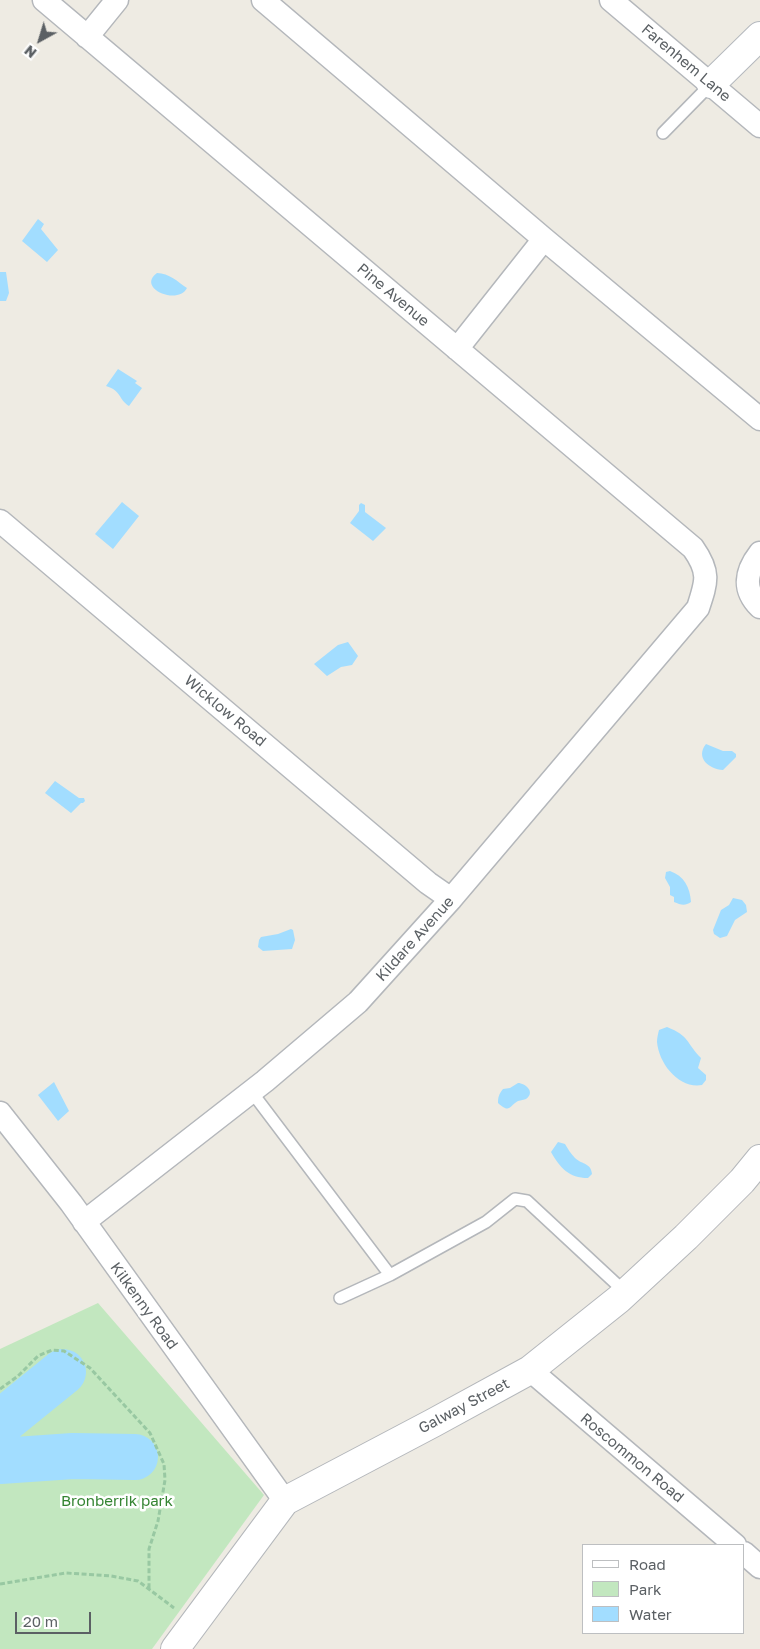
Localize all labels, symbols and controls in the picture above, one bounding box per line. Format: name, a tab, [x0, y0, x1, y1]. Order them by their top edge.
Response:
north arrow	[15, 15, 65, 65]
street label: Farenhem Lane	[638, 21, 734, 105]
text: N	[21, 42, 40, 62]
street label: Pine Avenue	[353, 260, 433, 330]
street label: Wicklow Road	[180, 672, 270, 750]
street label: Kildare Avenue	[372, 893, 458, 985]
street label: Kilkenny Road	[106, 1259, 182, 1353]
street label: Galway Street	[416, 1375, 512, 1437]
street label: Roscommon Road	[577, 1410, 687, 1506]
park label: Bronberrik park	[61, 1492, 173, 1510]
legend	[582, 1544, 745, 1634]
text: Road	[629, 1555, 666, 1573]
text: Park	[629, 1580, 661, 1598]
scale bar	[18, 1602, 94, 1634]
text: Water	[629, 1605, 672, 1623]
text: 20 m	[23, 1612, 58, 1630]

